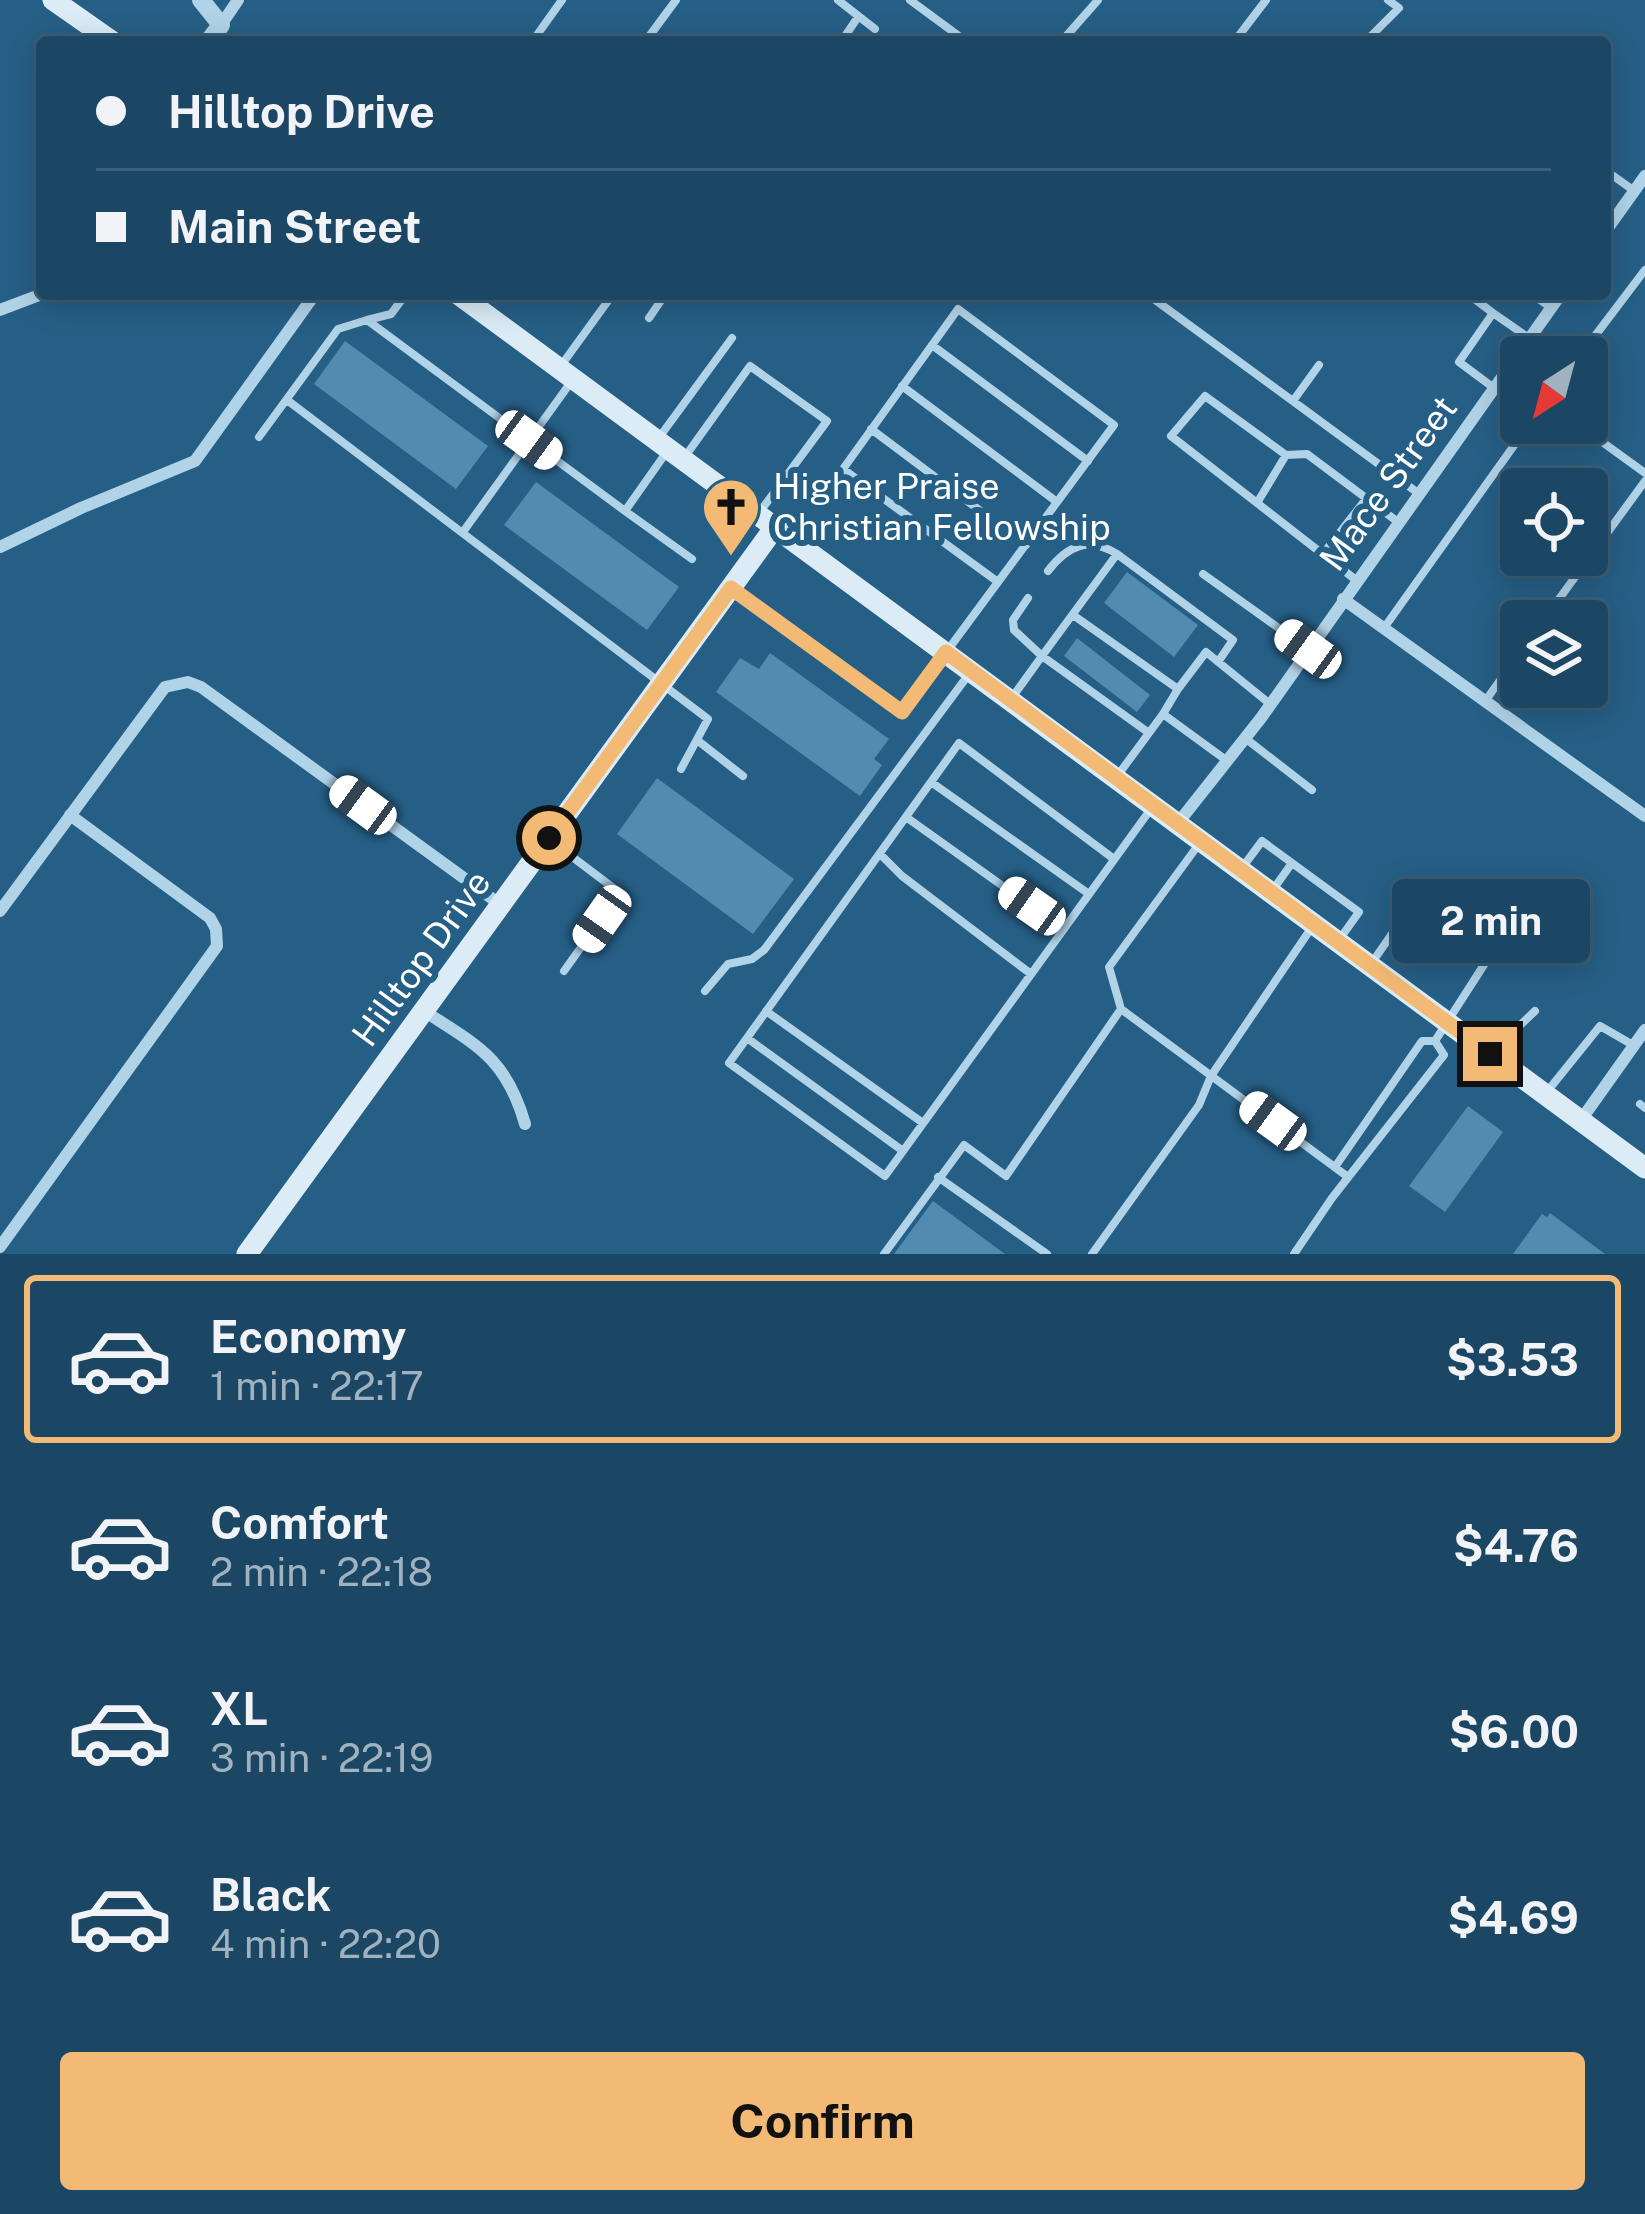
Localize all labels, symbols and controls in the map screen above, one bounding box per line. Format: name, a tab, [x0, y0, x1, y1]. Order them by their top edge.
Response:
text: Hilltop Drive	[168, 85, 435, 138]
text: Main Street	[168, 200, 421, 253]
north arrow	[1500, 336, 1608, 444]
map controls	[1500, 336, 1608, 708]
street label: Mace Street	[1311, 388, 1465, 578]
car	[489, 404, 569, 476]
place label: Higher Praise Christian Fellowship	[773, 465, 1111, 548]
button: locate	[1500, 468, 1608, 576]
church icon: Higher Praise Christian Fellowship	[700, 476, 762, 558]
button: layers	[1500, 600, 1608, 708]
car	[1268, 613, 1348, 685]
car	[323, 769, 403, 841]
route start	[522, 811, 576, 865]
street label: Hilltop Drive	[343, 862, 499, 1054]
car	[992, 871, 1072, 941]
car	[567, 879, 637, 959]
callout: 2 min	[1391, 880, 1589, 964]
text: 2 min	[1440, 898, 1542, 944]
route end	[1463, 1027, 1517, 1081]
car	[1233, 1085, 1313, 1157]
icon: car	[66, 1305, 174, 1413]
text: Economy	[210, 1310, 406, 1363]
text: $3.53	[1446, 1333, 1579, 1386]
text: 1 min · 22:17	[210, 1363, 424, 1409]
icon: car	[66, 1491, 174, 1599]
text: Comfort	[210, 1496, 389, 1549]
text: $4.76	[1453, 1519, 1579, 1572]
text: 2 min · 22:18	[210, 1549, 433, 1595]
icon: car	[66, 1677, 174, 1785]
text: XL	[210, 1682, 268, 1735]
text: $6.00	[1449, 1705, 1579, 1758]
text: 3 min · 22:19	[210, 1735, 433, 1781]
icon: car	[66, 1863, 174, 1971]
text: Black	[210, 1868, 331, 1921]
text: $4.69	[1447, 1891, 1579, 1944]
text: 4 min · 22:20	[210, 1921, 441, 1967]
button: Confirm	[60, 2052, 1585, 2190]

